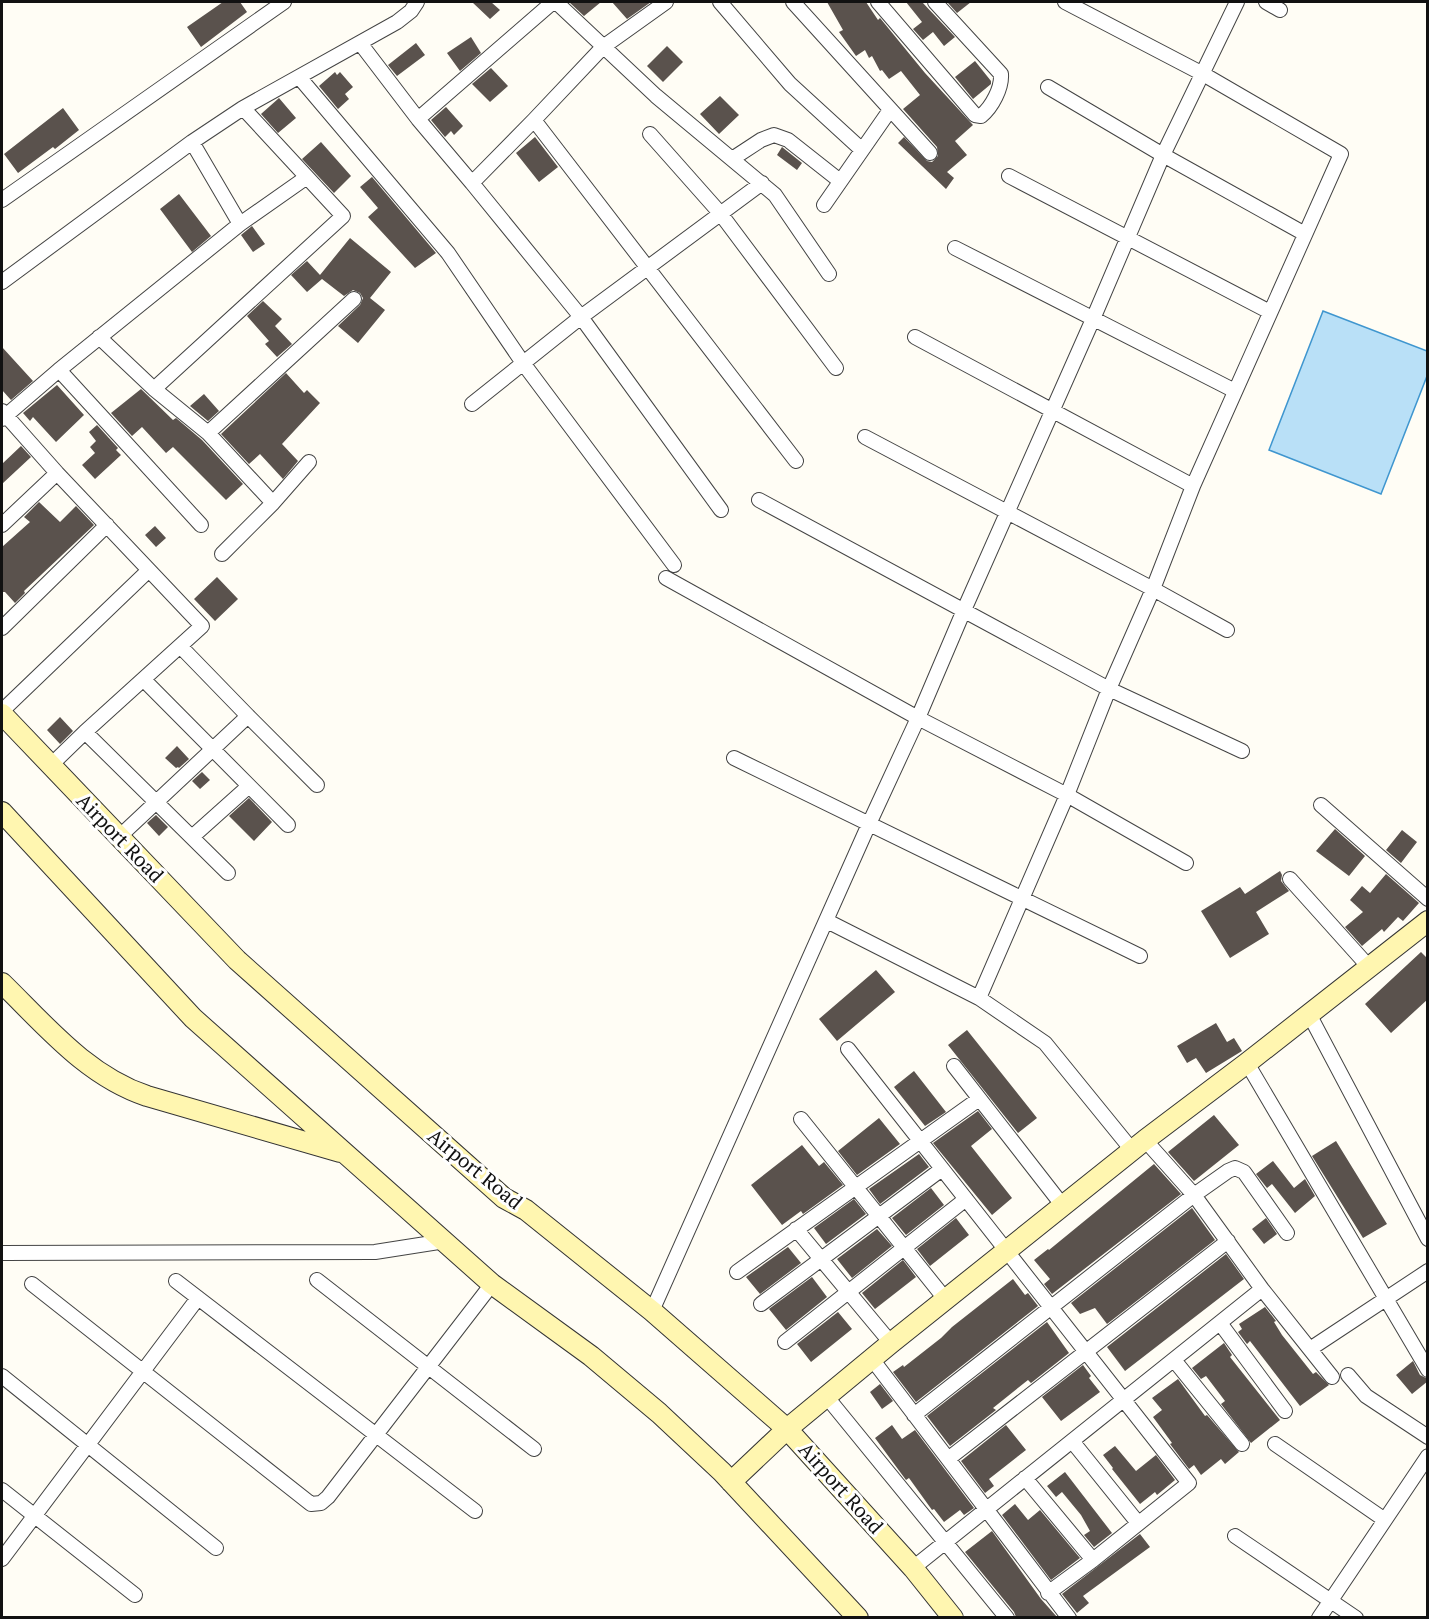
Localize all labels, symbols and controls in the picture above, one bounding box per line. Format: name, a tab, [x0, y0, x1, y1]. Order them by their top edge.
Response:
street label: Airport Road	[71, 787, 170, 888]
street label: Airport Road	[422, 1122, 528, 1215]
street label: Airport Road	[793, 1436, 890, 1539]

